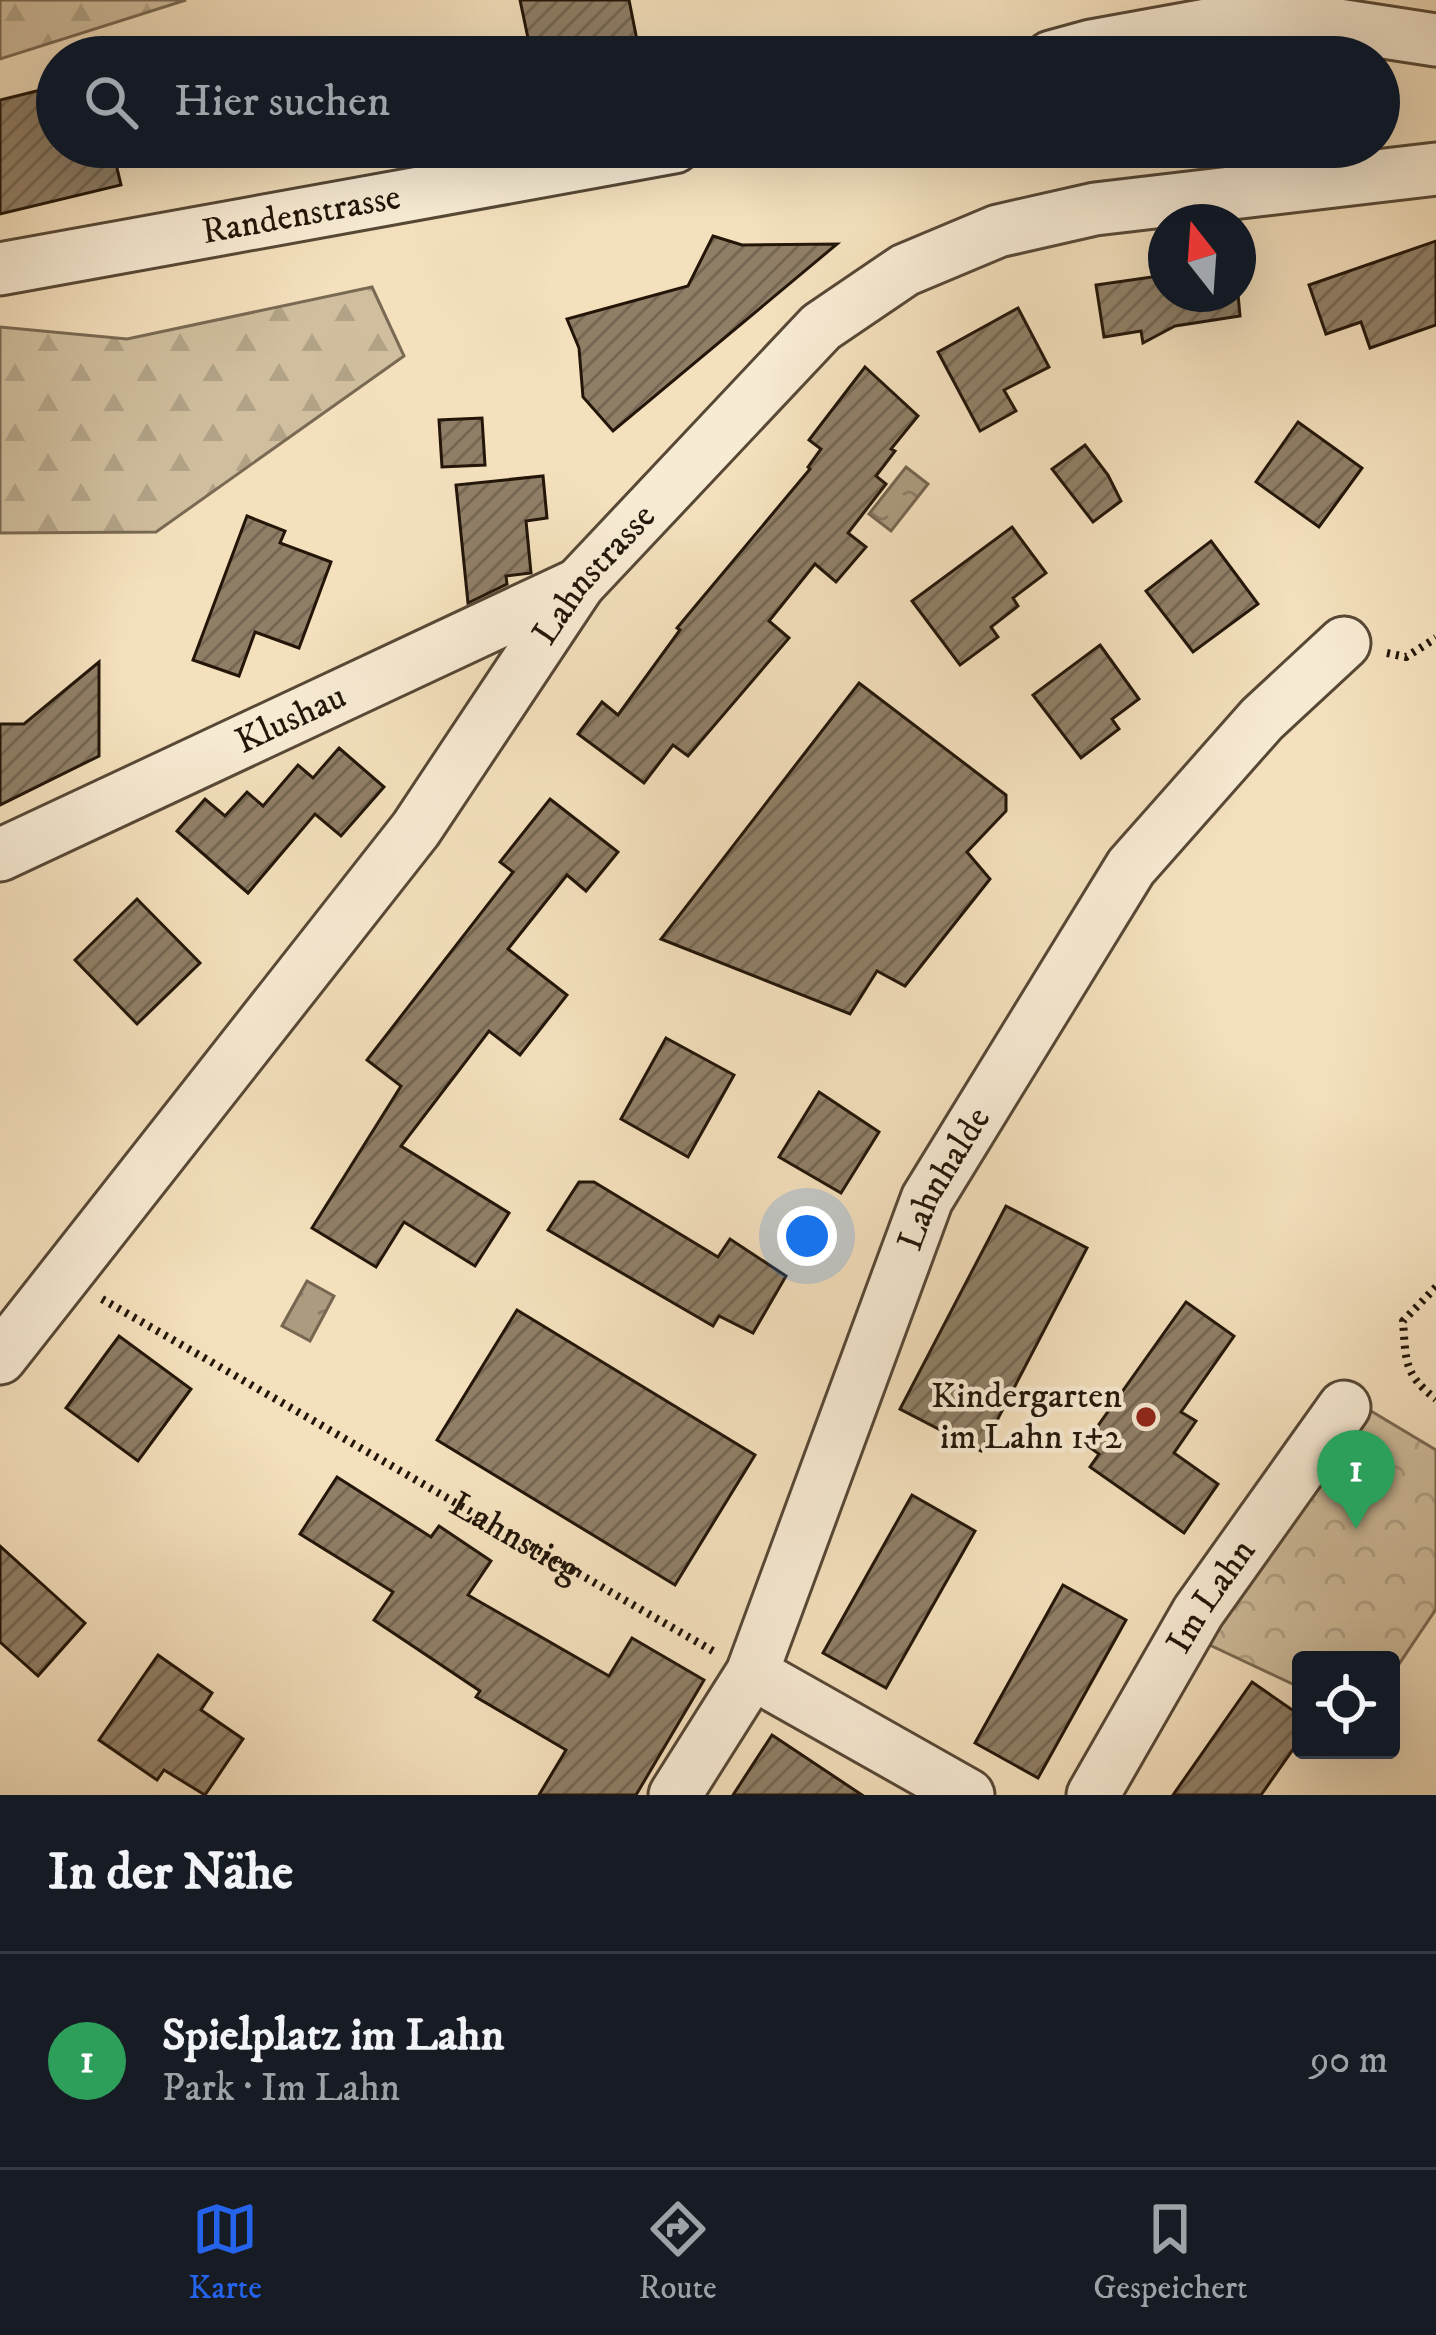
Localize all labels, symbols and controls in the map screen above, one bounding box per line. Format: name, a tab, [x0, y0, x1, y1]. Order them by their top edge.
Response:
search box	[36, 36, 1400, 168]
icon: search	[78, 69, 144, 135]
text: Hier suchen	[174, 74, 390, 130]
street label: Randenstrasse	[198, 174, 404, 255]
north arrow	[1148, 204, 1256, 312]
street label: Lahnstrasse	[522, 494, 665, 653]
street label: Klushau	[228, 674, 353, 764]
street label: Lahnhalde	[888, 1099, 1001, 1256]
your location	[777, 1206, 837, 1266]
place label: Kindergarten im Lahn 1+2	[931, 1374, 1122, 1460]
marker: Kindergarten im Lahn 1+2	[1133, 1404, 1159, 1430]
pin: 1	[1317, 1430, 1395, 1529]
street label: Lahnstieg	[442, 1482, 589, 1593]
street label: Im Lahn	[1156, 1530, 1265, 1662]
map controls	[1292, 1651, 1400, 1759]
button: locate	[1292, 1651, 1400, 1759]
text: In der Nähe	[48, 1841, 293, 1905]
text: Spielplatz im Lahn	[162, 2008, 504, 2064]
text: 1	[80, 2036, 94, 2085]
text: 90 m	[1310, 2036, 1388, 2085]
text: Park · Im Lahn	[162, 2064, 400, 2113]
tab: Karte	[188, 2196, 262, 2309]
tab: Route	[639, 2196, 717, 2309]
tab: Gespeichert	[1093, 2196, 1248, 2309]

